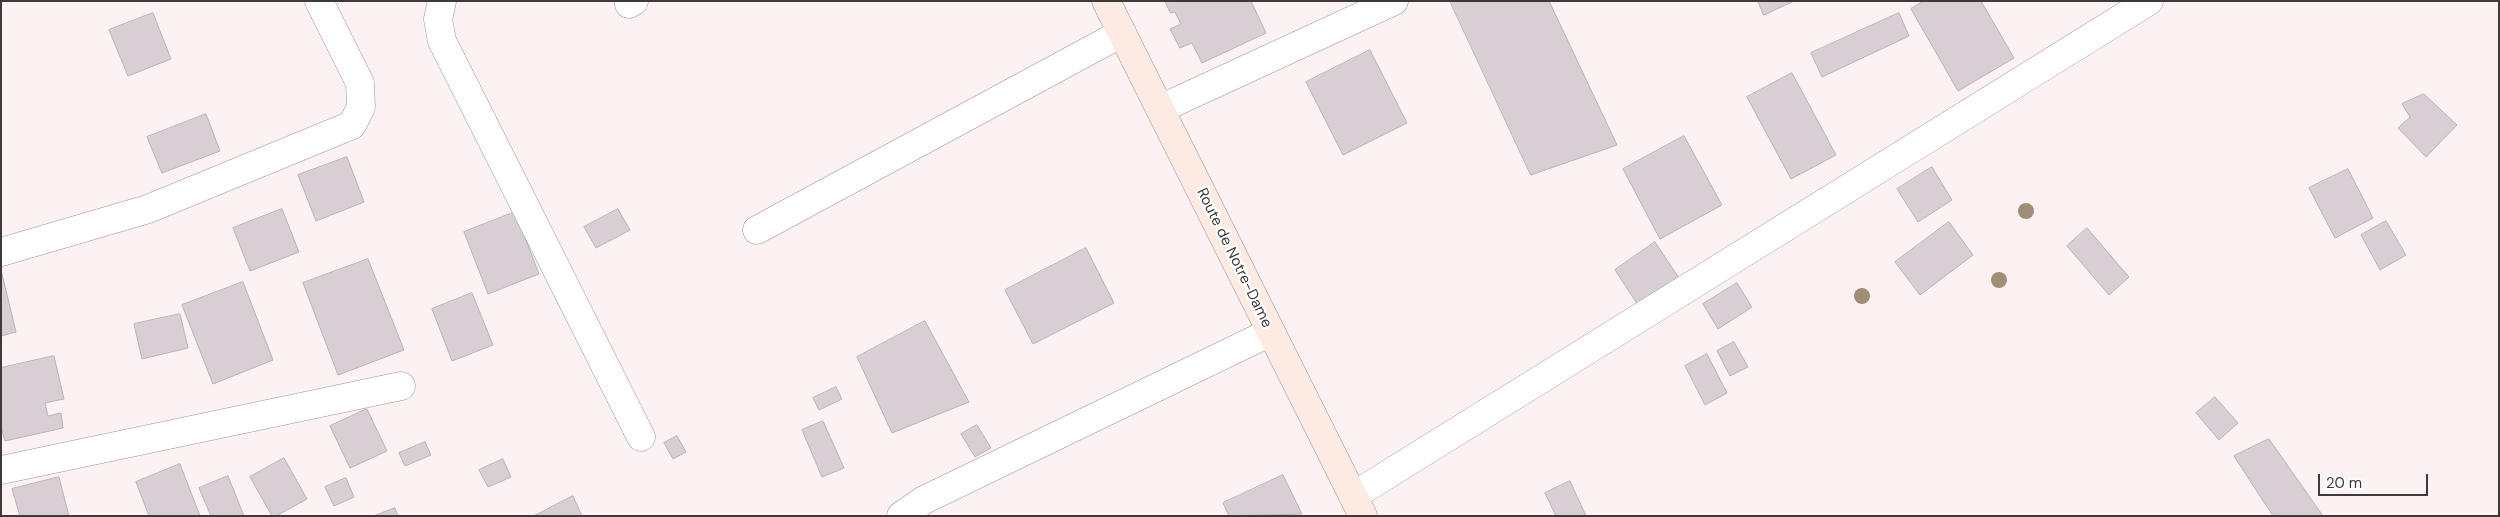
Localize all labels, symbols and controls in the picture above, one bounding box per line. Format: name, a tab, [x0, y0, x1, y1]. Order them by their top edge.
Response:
street label: Route de Notre-Dame	[1192, 185, 1276, 331]
scale bar	[2320, 464, 2430, 496]
text: 20 m	[2326, 473, 2362, 493]

